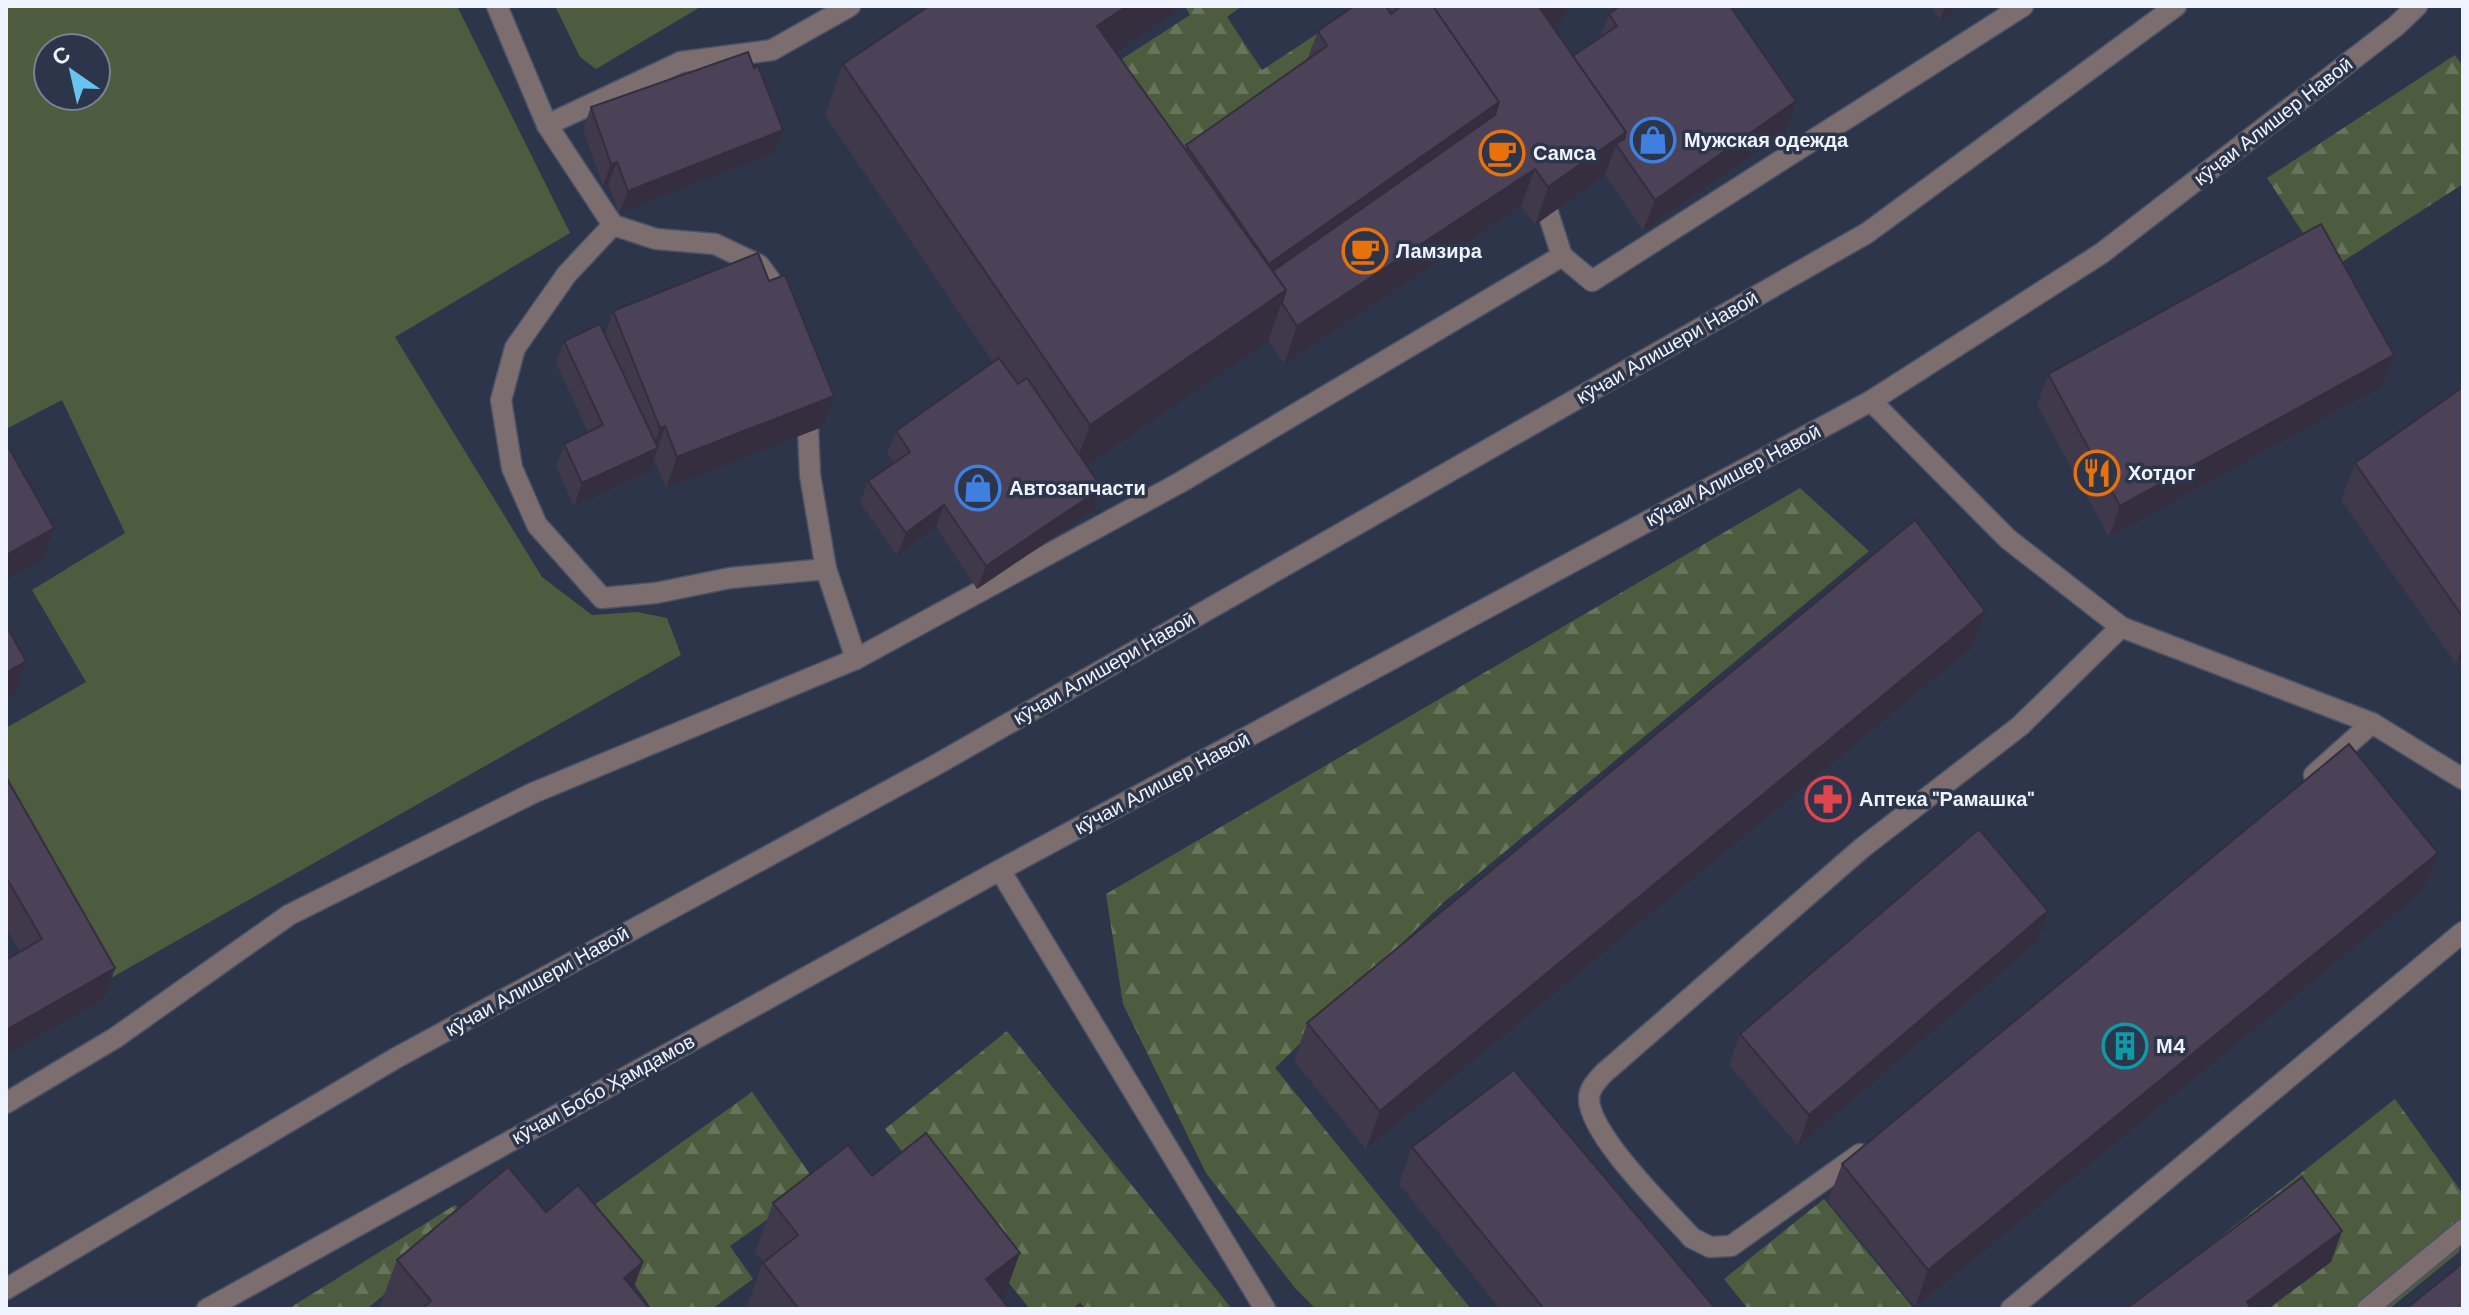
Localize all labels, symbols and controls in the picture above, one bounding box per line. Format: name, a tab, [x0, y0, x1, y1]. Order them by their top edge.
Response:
north arrow	[32, 32, 112, 112]
text: С	[46, 39, 76, 72]
street label: кӯчаи Алишер Навоӣ	[2188, 51, 2358, 191]
shop icon: Мужская одежда	[1629, 116, 1677, 164]
place label: Мужская одежда	[1684, 127, 1849, 153]
cafe icon: Самса	[1478, 129, 1526, 177]
place label: Самса	[1533, 140, 1597, 166]
cafe icon: Ламзира	[1341, 227, 1389, 275]
place label: Ламзира	[1396, 238, 1483, 264]
street label: кӯчаи Алишери Навоӣ	[1571, 284, 1763, 410]
street label: кӯчаи Алишер Навоӣ	[1641, 418, 1825, 532]
restaurant icon: Хотдог	[2073, 449, 2121, 497]
place label: Хотдог	[2128, 460, 2196, 486]
shop icon: Автозапчасти	[954, 464, 1002, 512]
place label: Автозапчасти	[1009, 475, 1146, 501]
street label: кӯчаи Алишери Навоӣ	[1008, 605, 1200, 731]
street label: кӯчаи Алишер Навоӣ	[1070, 726, 1254, 840]
pharmacy icon: Аптека "Рамашка"	[1804, 775, 1852, 823]
place label: Аптека "Рамашка"	[1859, 786, 2035, 812]
street label: кӯчаи Алишери Навоӣ	[441, 920, 633, 1042]
building icon: М4	[2101, 1022, 2149, 1070]
street label: кӯчаи Бобо Ҳамдамов	[507, 1028, 699, 1150]
place label: М4	[2156, 1033, 2186, 1059]

